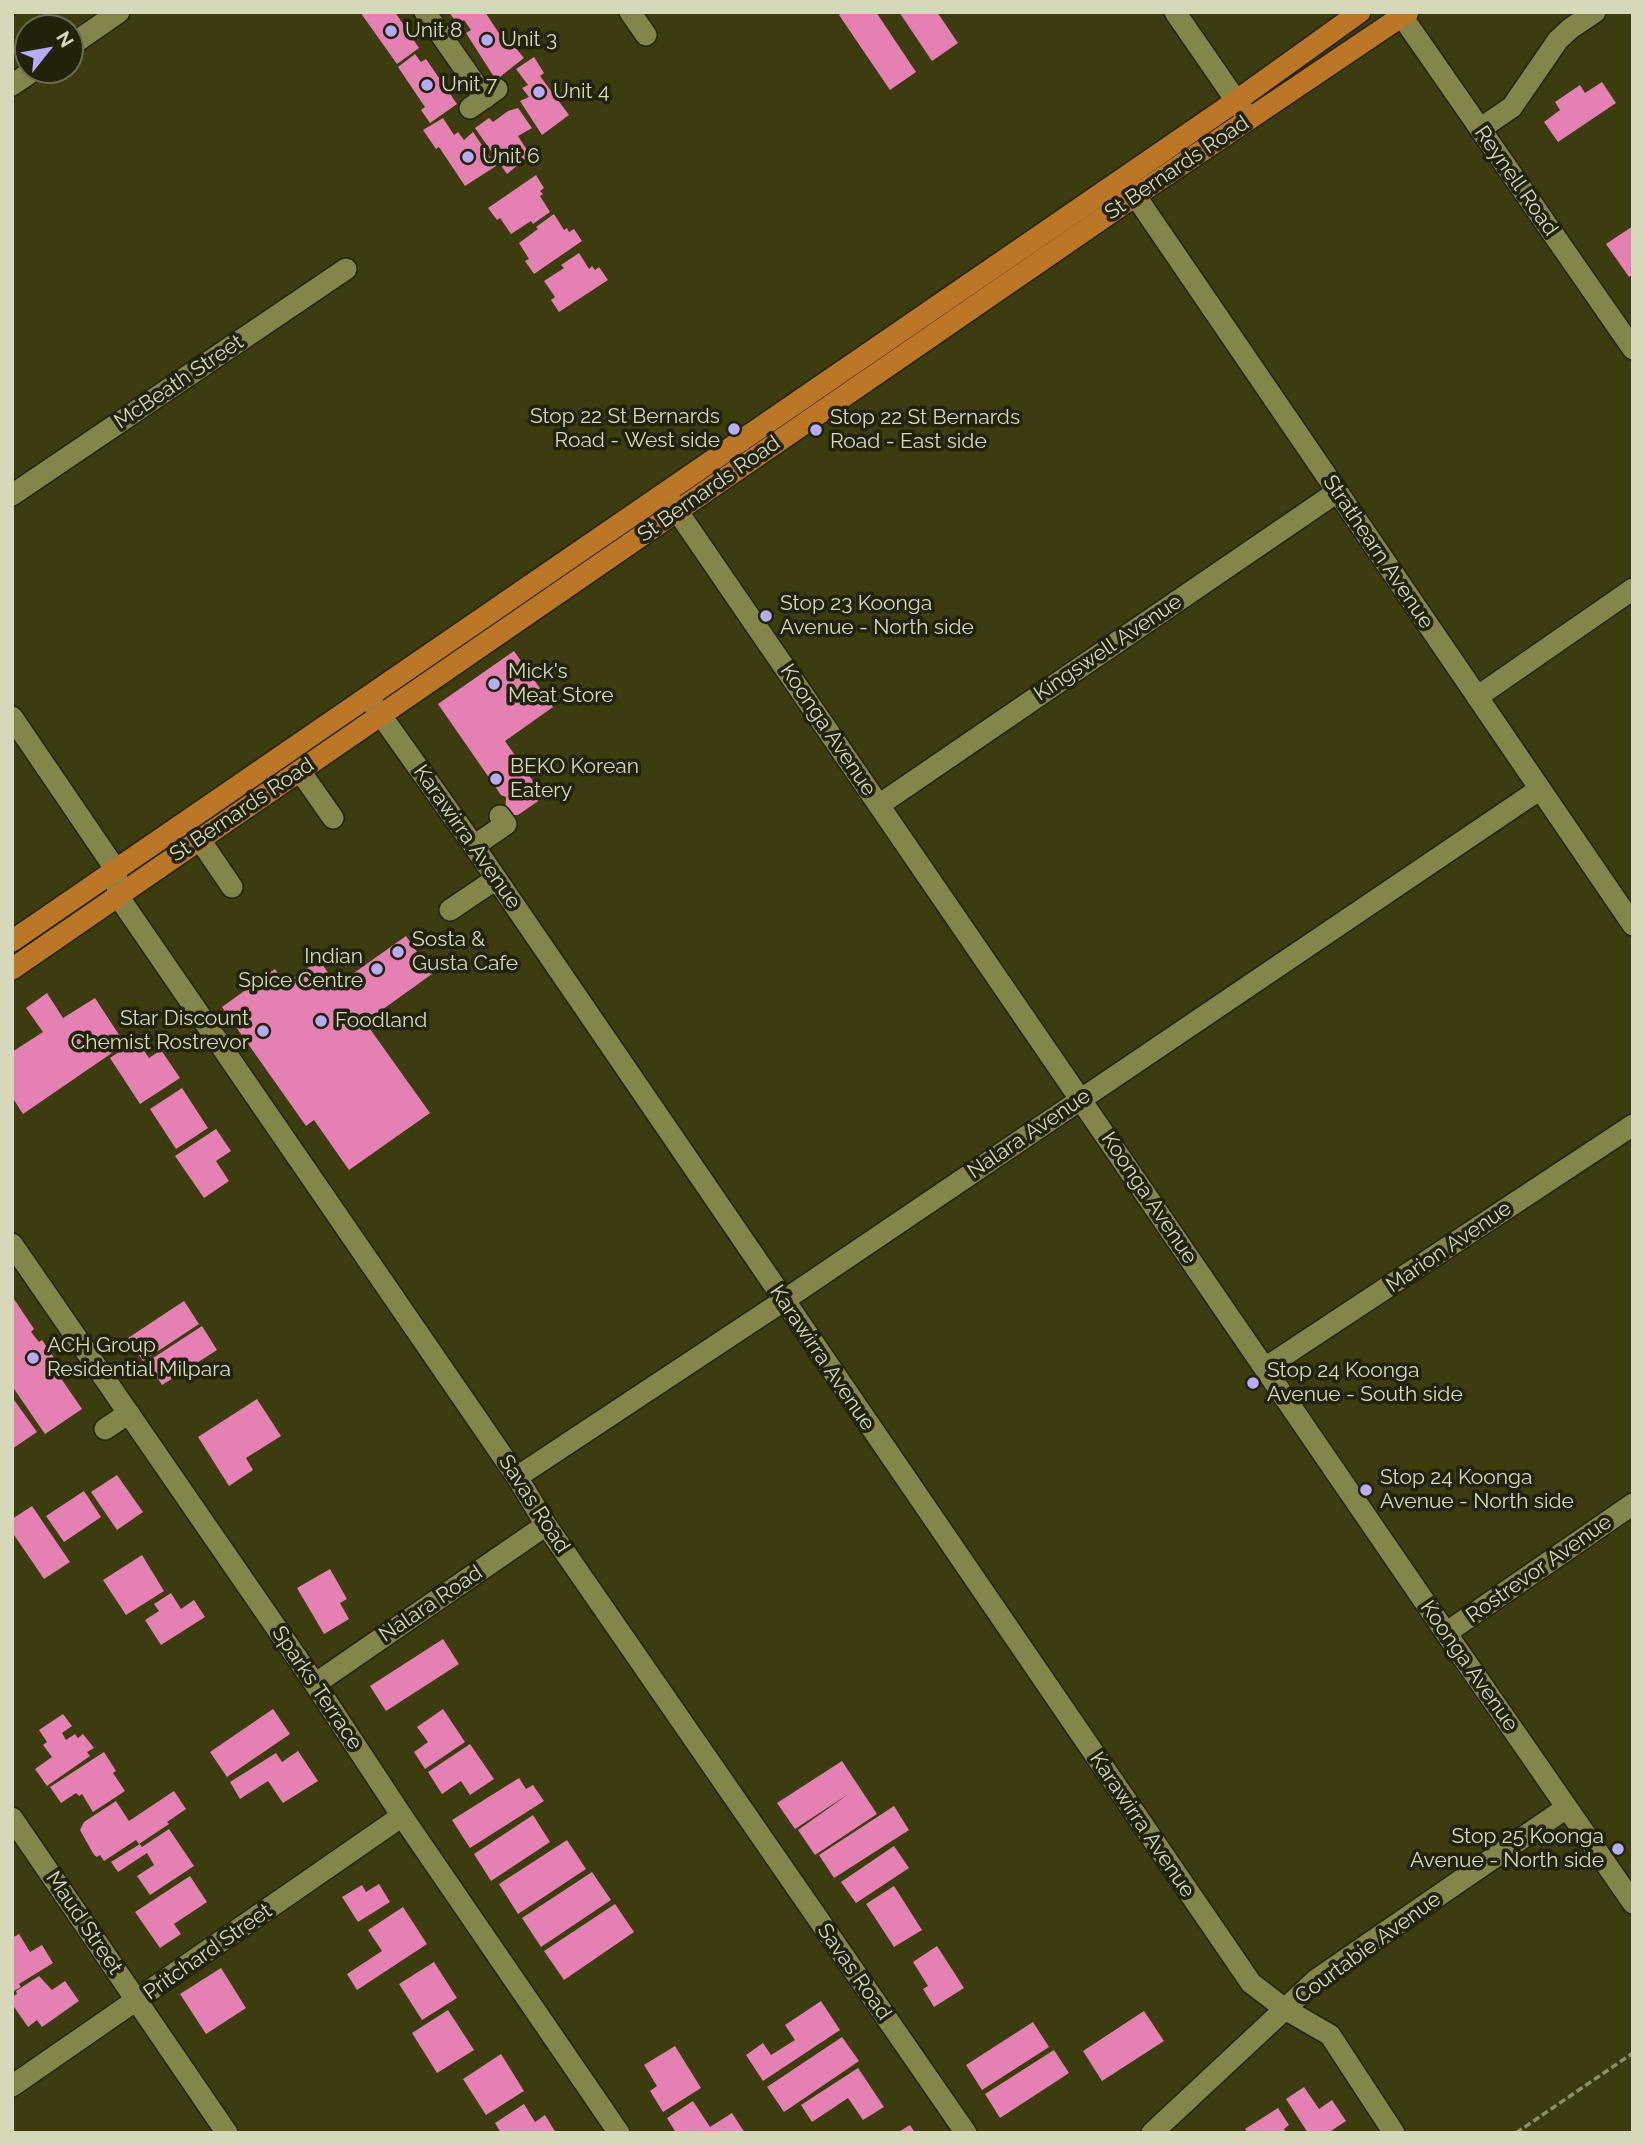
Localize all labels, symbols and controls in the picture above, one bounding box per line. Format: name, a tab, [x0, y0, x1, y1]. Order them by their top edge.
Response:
north arrow	[14, 14, 84, 84]
place label: Unit 8	[405, 18, 462, 44]
marker: Unit 8	[383, 23, 399, 39]
text: N	[52, 27, 78, 51]
place label: Unit 3	[501, 27, 557, 53]
marker: Unit 3	[479, 32, 495, 48]
place label: Unit 7	[441, 72, 497, 98]
marker: Unit 7	[419, 77, 435, 93]
place label: Unit 4	[553, 79, 609, 105]
marker: Unit 4	[531, 84, 547, 100]
street label: St Bernards Road	[1100, 110, 1254, 226]
street label: Reynell Road	[1469, 121, 1563, 241]
place label: Unit 6	[482, 144, 540, 170]
marker: Unit 6	[460, 149, 476, 165]
street label: McBeath Street	[110, 330, 248, 434]
place label: Stop 22 St Bernards Road - West side	[530, 404, 720, 454]
place label: Stop 22 St Bernards Road - East side	[830, 405, 1020, 455]
marker: Stop 22 St Bernards Road - West side	[726, 421, 742, 437]
marker: Stop 22 St Bernards Road - East side	[808, 422, 824, 438]
street label: St Bernards Road	[633, 430, 785, 548]
street label: Strathearn Avenue	[1317, 470, 1439, 634]
street label: Kingswell Avenue	[1029, 589, 1187, 707]
place label: Stop 23 Koonga Avenue - North side	[780, 591, 974, 641]
marker: Stop 23 Koonga Avenue - North side	[758, 608, 774, 624]
place label: Mick's Meat Store	[508, 659, 614, 709]
street label: Koonga Avenue	[775, 659, 881, 801]
marker: Mick's Meat Store	[486, 676, 502, 692]
street label: St Bernards Road	[165, 752, 319, 868]
place label: BEKO Korean Eatery	[510, 754, 639, 804]
street label: Karawirra Avenue	[408, 760, 526, 914]
marker: BEKO Korean Eatery	[488, 771, 504, 787]
place label: Sosta & Gusta Cafe	[412, 927, 518, 977]
place label: Indian Spice Centre	[238, 944, 363, 994]
marker: Sosta & Gusta Cafe	[390, 944, 406, 960]
marker: Indian Spice Centre	[369, 961, 385, 977]
place label: Star Discount Chemist Rostrevor	[71, 1006, 249, 1056]
place label: Foodland	[335, 1008, 427, 1034]
marker: Foodland	[313, 1013, 329, 1029]
marker: Star Discount Chemist Rostrevor	[255, 1023, 271, 1039]
street label: Nalara Avenue	[963, 1084, 1095, 1184]
street label: Koonga Avenue	[1096, 1127, 1202, 1269]
street label: Marion Avenue	[1382, 1196, 1516, 1298]
street label: Karawirra Avenue	[764, 1280, 880, 1436]
place label: ACH Group Residential Milpara	[47, 1333, 231, 1383]
marker: ACH Group Residential Milpara	[25, 1350, 41, 1366]
place label: Stop 24 Koonga Avenue - South side	[1267, 1358, 1463, 1408]
marker: Stop 24 Koonga Avenue - South side	[1245, 1375, 1261, 1391]
street label: Savas Road	[493, 1450, 575, 1558]
place label: Stop 24 Koonga Avenue - North side	[1380, 1465, 1574, 1515]
marker: Stop 24 Koonga Avenue - North side	[1358, 1482, 1374, 1498]
street label: Rostrevor Avenue	[1461, 1509, 1617, 1629]
street label: Nalara Road	[375, 1560, 487, 1648]
street label: Koonga Avenue	[1415, 1596, 1523, 1736]
street label: Sparks Terrace	[266, 1621, 368, 1755]
street label: Karawirra Avenue	[1084, 1747, 1200, 1903]
place label: Stop 25 Koonga Avenue - North side	[1410, 1824, 1604, 1874]
marker: Stop 25 Koonga Avenue - North side	[1610, 1841, 1626, 1857]
street label: Maud Street	[40, 1867, 128, 1979]
street label: Courtabie Avenue	[1290, 1887, 1446, 2009]
street label: Pritchard Street	[139, 1898, 277, 2006]
street label: Savas Road	[812, 1919, 896, 2025]

